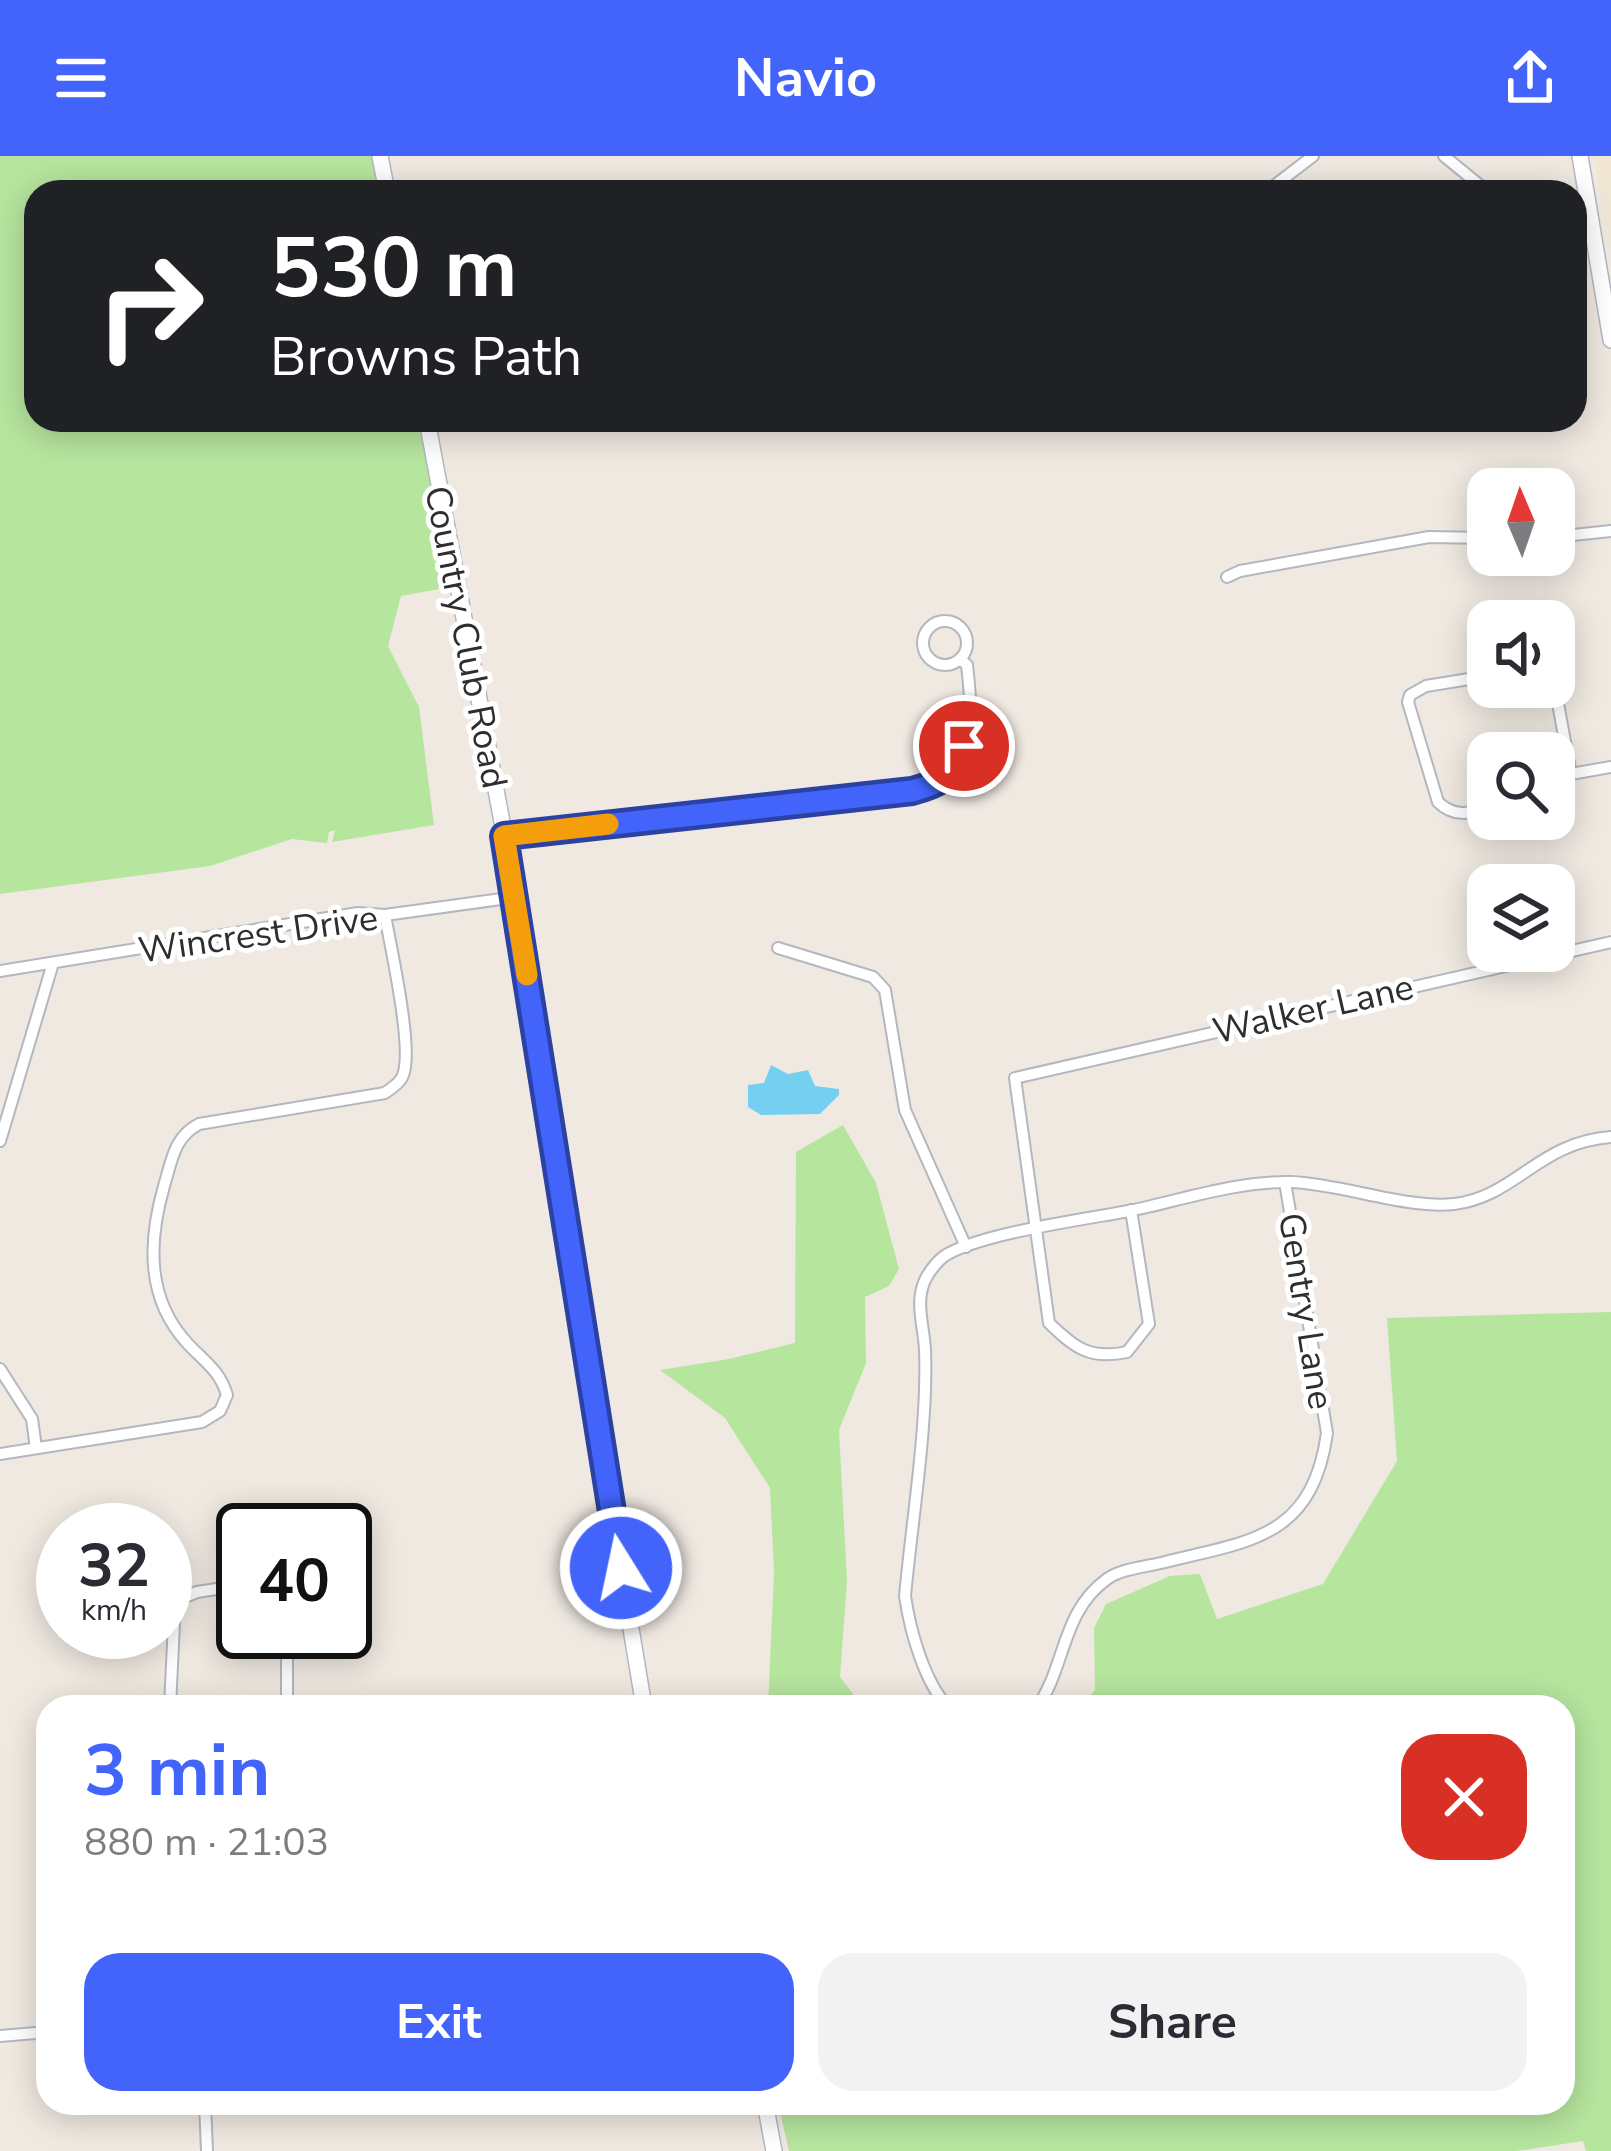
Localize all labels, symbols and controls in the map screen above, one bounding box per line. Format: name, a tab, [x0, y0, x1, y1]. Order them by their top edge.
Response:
text: Navio	[734, 41, 877, 115]
icon: menu	[48, 45, 114, 111]
icon: share	[1497, 45, 1563, 111]
text: 530 m	[270, 211, 518, 326]
icon: right	[72, 228, 228, 384]
text: Browns Path	[270, 320, 582, 394]
north arrow	[1467, 468, 1575, 576]
map controls	[1467, 468, 1575, 972]
street label: Country Club Road	[412, 482, 519, 793]
button: sound	[1467, 600, 1575, 708]
pin	[913, 695, 1015, 797]
icon: arrive	[931, 713, 997, 779]
button: search	[1467, 732, 1575, 840]
button: layers	[1467, 864, 1575, 972]
street label: Wincrest Drive	[135, 893, 381, 976]
street label: Walker Lane	[1208, 963, 1418, 1056]
street label: Gentry Lane	[1266, 1209, 1345, 1413]
speed limit sign: 40	[216, 1503, 372, 1659]
position arrow	[558, 1505, 684, 1631]
text: 32	[78, 1525, 150, 1607]
text: km/h	[81, 1590, 147, 1631]
text: 3 min	[84, 1722, 270, 1820]
button: close	[1401, 1734, 1527, 1860]
text: 880 m · 21:03	[84, 1816, 329, 1869]
button: Exit	[84, 1953, 794, 2091]
button: Share	[818, 1953, 1527, 2091]

